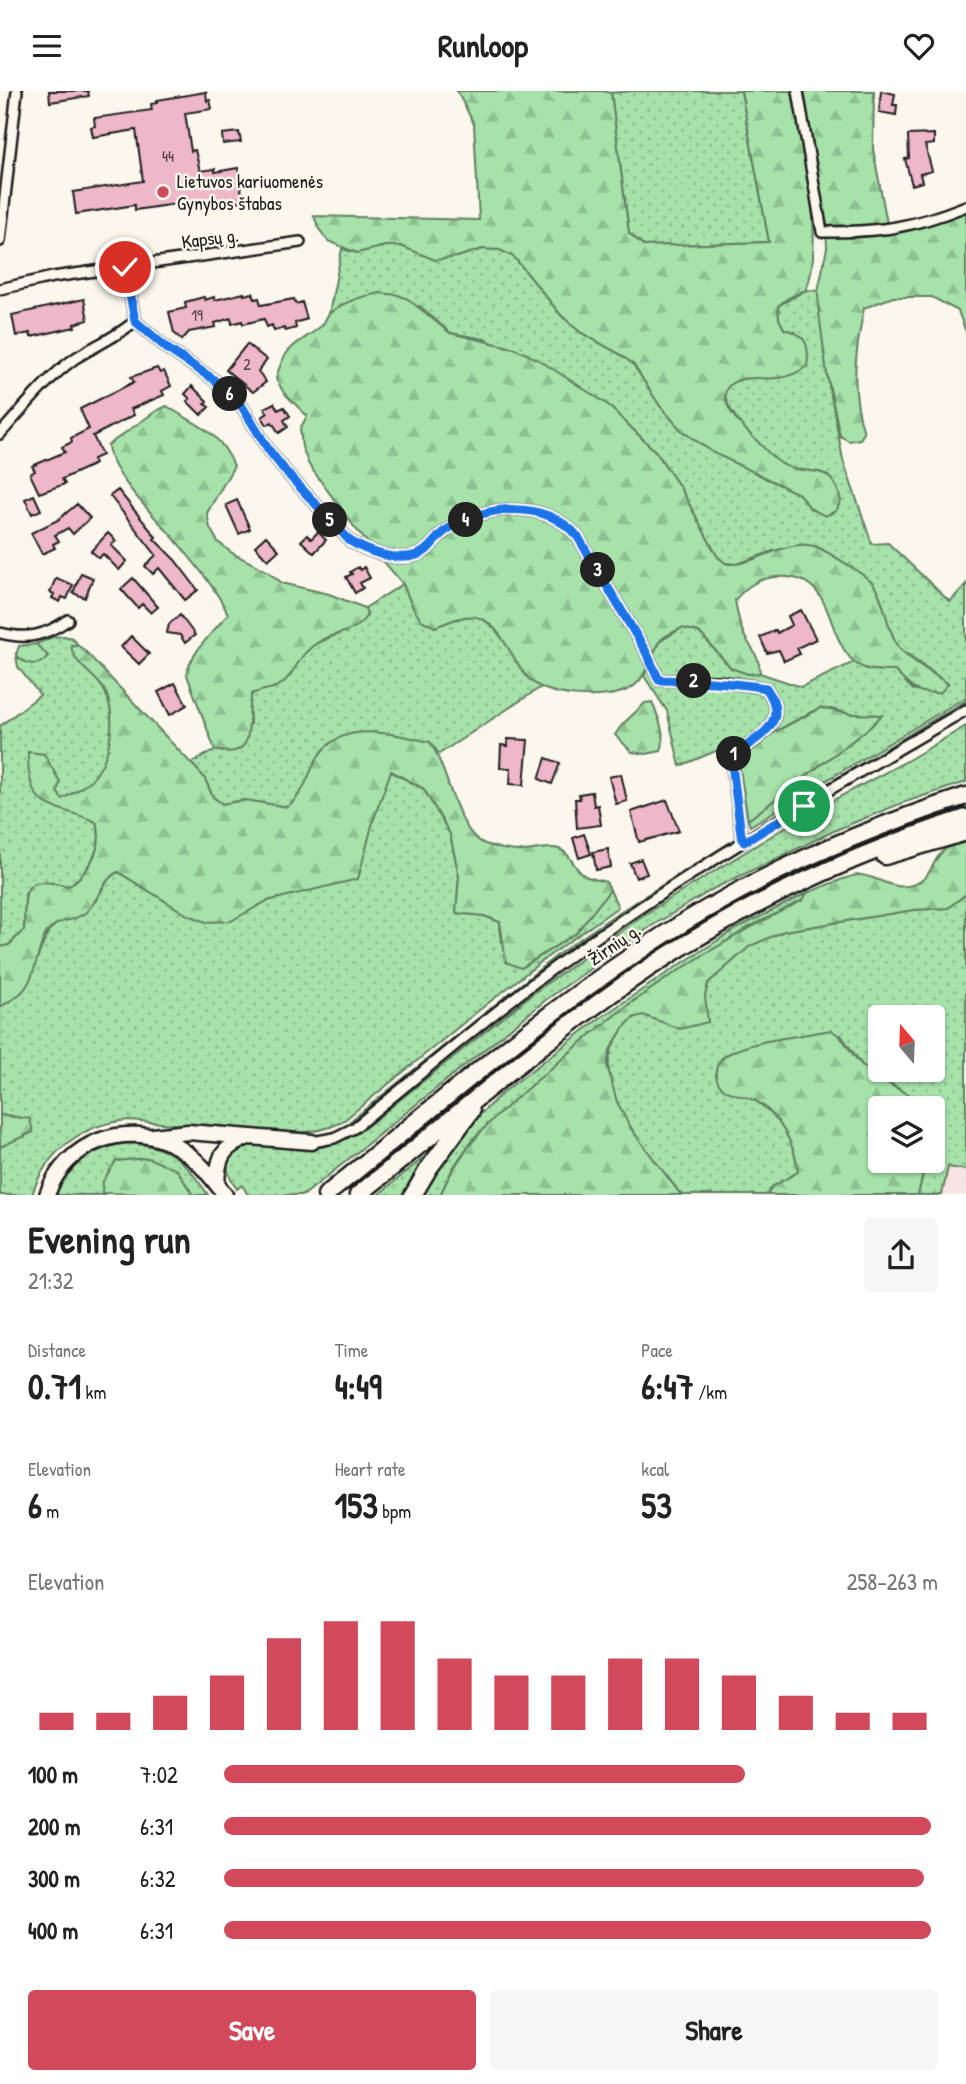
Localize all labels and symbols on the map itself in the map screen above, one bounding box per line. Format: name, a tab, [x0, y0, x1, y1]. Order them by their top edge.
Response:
house number: 44	[162, 145, 174, 167]
place label: Lietuvos kariuomenės Gynybos štabas	[177, 168, 323, 216]
marker: Lietuvos kariuomenės Gynybos štabas	[155, 184, 171, 200]
street label: Kapsų g.	[180, 222, 240, 254]
pin	[95, 237, 155, 297]
house number: 19	[191, 304, 203, 326]
house number: 2	[243, 353, 251, 375]
pin: 6	[212, 377, 247, 411]
pin: 5	[312, 503, 348, 537]
pin: 4	[448, 503, 484, 537]
pin: 3	[580, 553, 616, 587]
pin: 2	[676, 663, 712, 699]
pin: 1	[716, 737, 752, 771]
pin	[774, 776, 834, 836]
street label: Žirnių g.	[582, 917, 646, 971]
north arrow	[868, 1005, 945, 1081]

